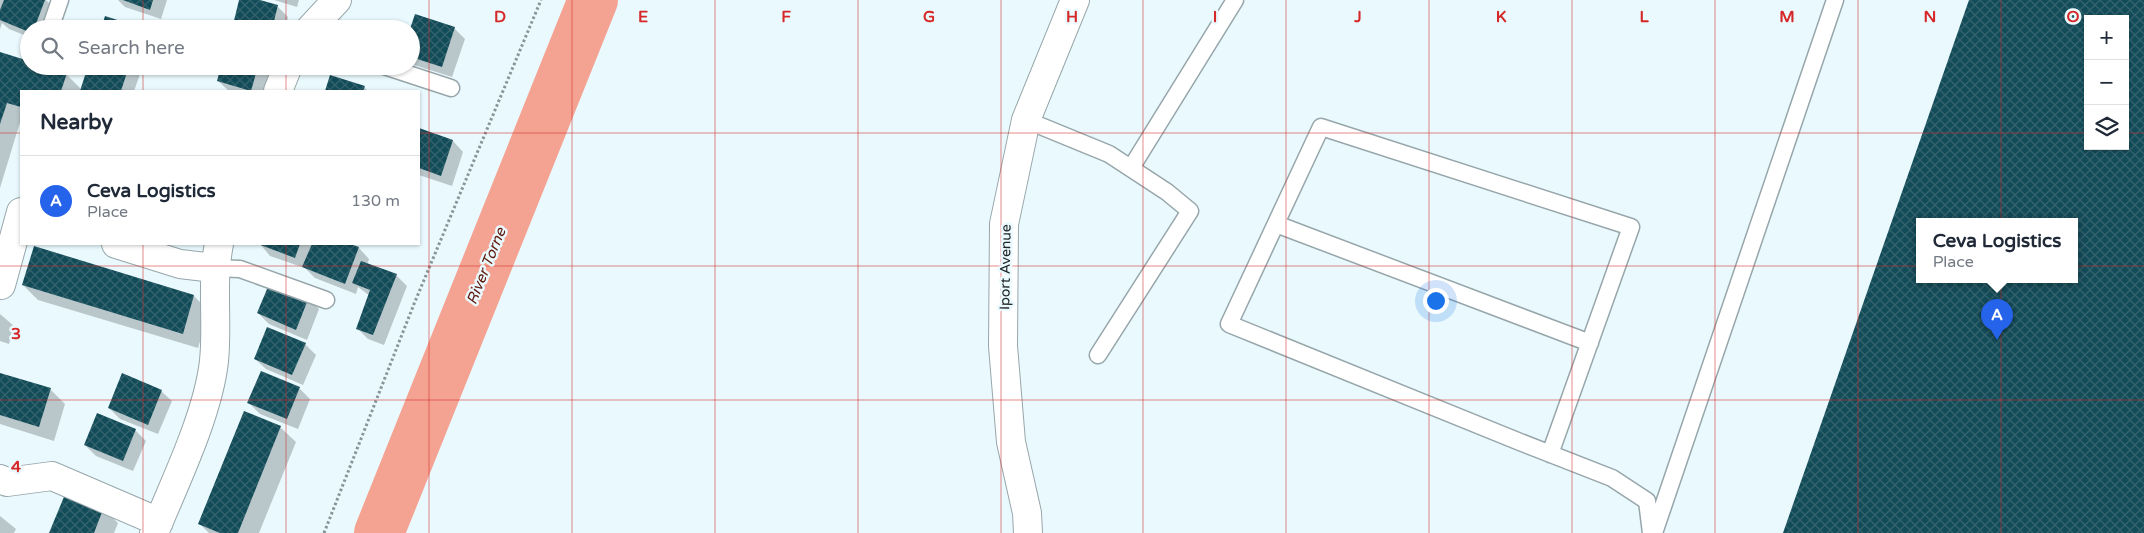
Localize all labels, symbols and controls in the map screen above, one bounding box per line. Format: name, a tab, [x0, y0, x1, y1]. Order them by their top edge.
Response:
text: D	[494, 7, 506, 27]
text: E	[638, 7, 648, 27]
text: F	[781, 7, 791, 27]
text: G	[923, 7, 935, 27]
text: H	[1066, 7, 1078, 27]
text: I	[1213, 7, 1217, 27]
text: J	[1353, 7, 1362, 27]
text: K	[1496, 7, 1507, 27]
text: L	[1639, 7, 1649, 27]
text: M	[1779, 7, 1795, 27]
text: N	[1924, 7, 1936, 27]
text: O	[2067, 7, 2080, 27]
map controls	[2084, 15, 2129, 150]
button: +	[2084, 15, 2129, 60]
search box	[20, 20, 420, 75]
icon: search	[38, 34, 66, 62]
text: Search here	[78, 37, 185, 59]
button: −	[2084, 60, 2129, 105]
button: layers	[2084, 105, 2129, 150]
text: Nearby	[40, 110, 113, 135]
text: Ceva Logistics	[87, 180, 216, 202]
text: A	[50, 191, 62, 211]
text: 130 m	[351, 191, 400, 211]
text: Place	[87, 202, 128, 222]
popup	[1916, 218, 2078, 283]
water label: River Torne	[462, 224, 510, 307]
street label: Iport Avenue	[996, 224, 1015, 310]
text: Ceva Logistics	[1933, 230, 2061, 252]
text: Place	[1933, 252, 1974, 272]
your location	[1423, 288, 1449, 314]
pin: A	[1981, 299, 2013, 340]
text: 3	[11, 324, 21, 344]
text: 4	[11, 457, 21, 477]

